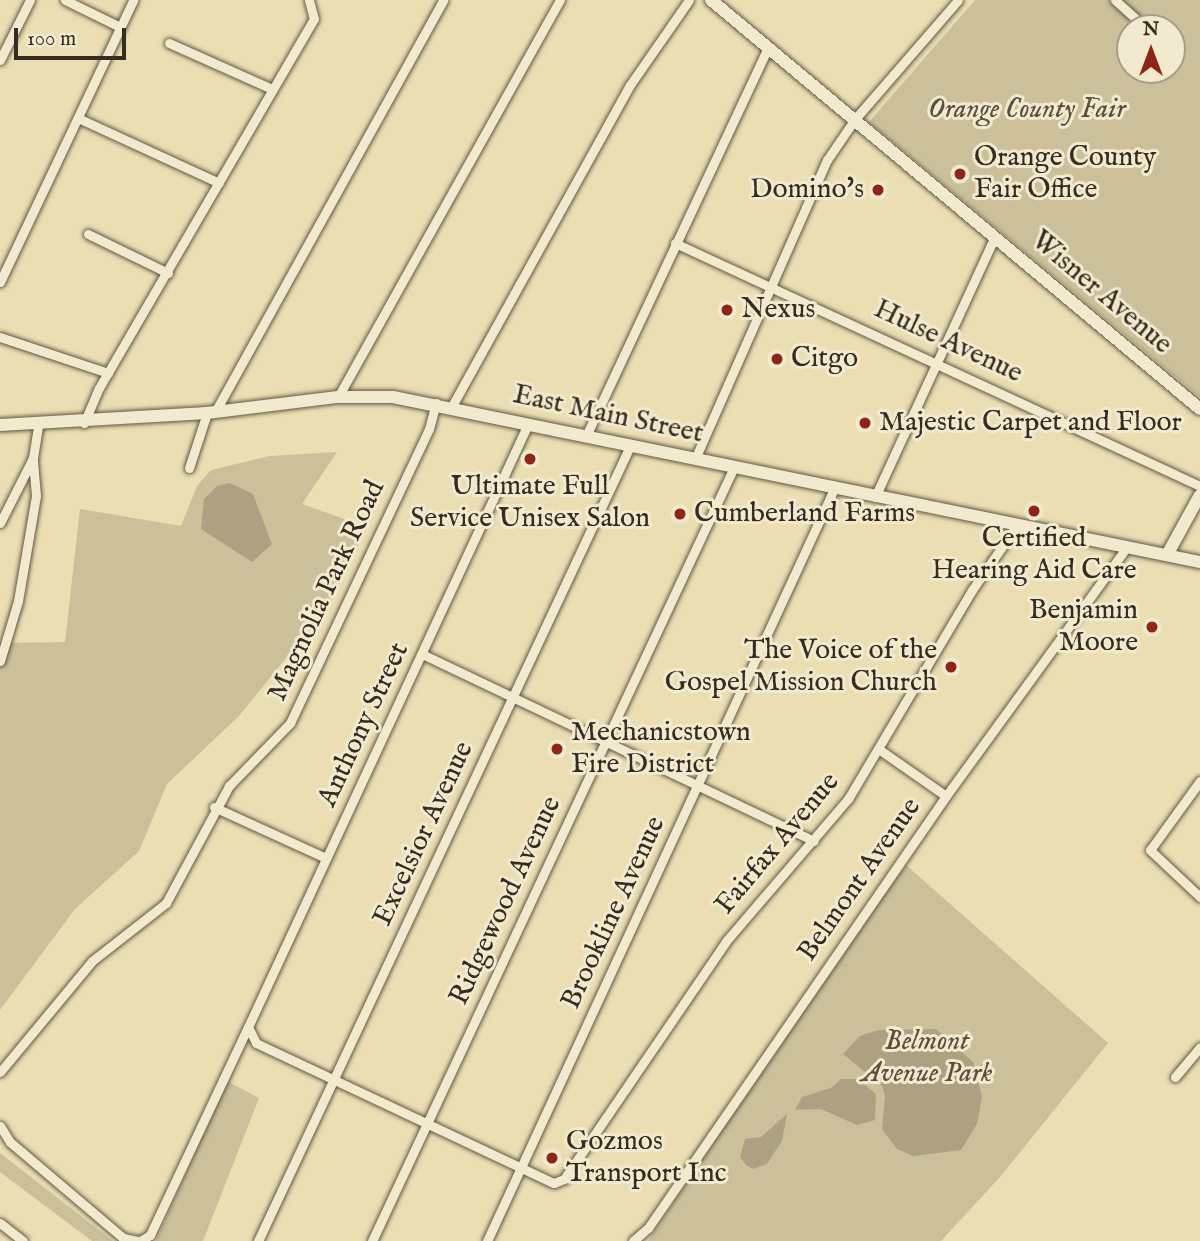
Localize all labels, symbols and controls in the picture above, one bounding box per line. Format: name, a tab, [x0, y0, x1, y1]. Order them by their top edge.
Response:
scale bar	[18, 14, 130, 58]
north arrow	[1116, 14, 1186, 84]
text: N	[1143, 18, 1159, 42]
text: 100 m	[27, 26, 76, 53]
park label: Orange County Fair	[928, 93, 1126, 127]
place label: Orange County Fair Office	[974, 141, 1156, 207]
marker: Orange County Fair Office	[952, 166, 968, 182]
place label: Domino's	[750, 173, 864, 207]
marker: Domino's	[870, 182, 886, 198]
street label: Wisner Avenue	[1024, 224, 1178, 362]
place label: Nexus	[741, 293, 815, 327]
street label: Hulse Avenue	[868, 293, 1028, 391]
marker: Nexus	[719, 302, 735, 318]
place label: Citgo	[791, 342, 858, 376]
marker: Citgo	[769, 351, 785, 367]
street label: East Main Street	[510, 378, 706, 452]
place label: Majestic Carpet and Floor	[879, 406, 1182, 440]
marker: Majestic Carpet and Floor	[857, 415, 873, 431]
marker: Ultimate Full Service Unisex Salon	[522, 451, 538, 467]
place label: Ultimate Full Service Unisex Salon	[410, 470, 650, 536]
street label: Magnolia Park Road	[261, 475, 393, 707]
place label: Cumberland Farms	[694, 497, 915, 531]
marker: Certified Hearing Aid Care	[1026, 503, 1042, 519]
marker: Cumberland Farms	[672, 506, 688, 522]
place label: Certified Hearing Aid Care	[931, 522, 1137, 588]
place label: Benjamin Moore	[1029, 594, 1138, 660]
marker: Benjamin Moore	[1144, 619, 1160, 635]
place label: The Voice of the Gospel Mission Church	[665, 634, 937, 700]
street label: Anthony Street	[311, 638, 417, 812]
marker: The Voice of the Gospel Mission Church	[943, 659, 959, 675]
place label: Mechanicstown Fire District	[571, 716, 751, 782]
street label: Excelsior Avenue	[367, 736, 481, 932]
marker: Mechanicstown Fire District	[549, 741, 565, 757]
street label: Fairfax Avenue	[709, 766, 847, 922]
street label: Ridgewood Avenue	[443, 791, 569, 1011]
street label: Belmont Avenue	[791, 792, 929, 968]
street label: Brookline Avenue	[555, 811, 673, 1015]
park label: Belmont Avenue Park	[861, 1025, 993, 1091]
place label: Gozmos Transport Inc	[566, 1125, 727, 1191]
marker: Gozmos Transport Inc	[544, 1150, 560, 1166]

